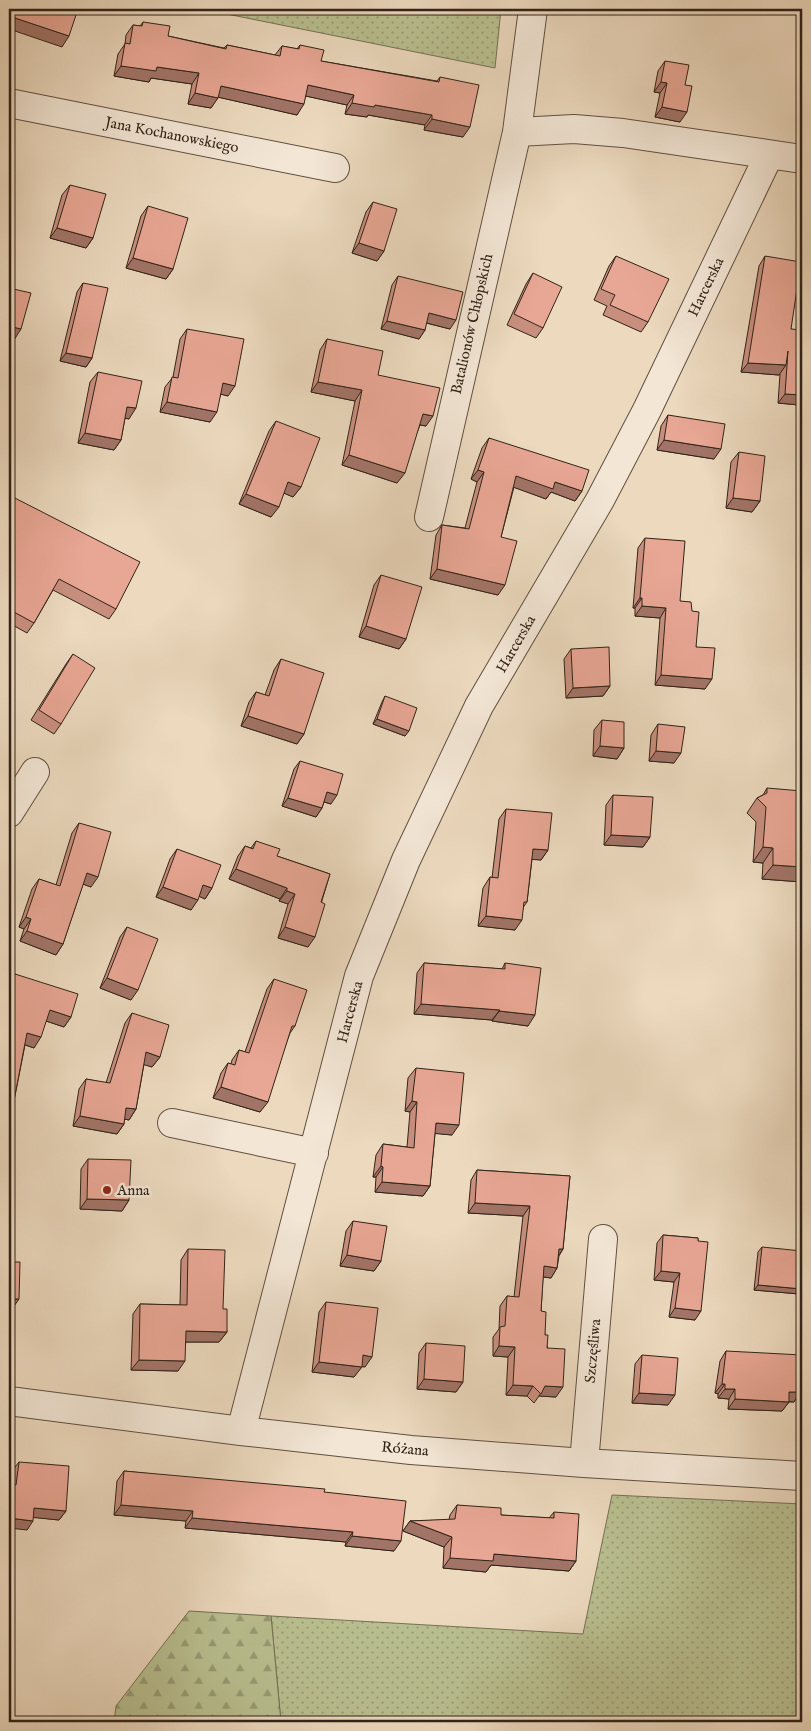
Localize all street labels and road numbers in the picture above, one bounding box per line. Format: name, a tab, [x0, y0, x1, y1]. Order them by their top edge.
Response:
street label: Jana Kochanowskiego	[102, 112, 240, 157]
street label: Batalionów Chłopskich	[447, 252, 497, 396]
street label: Harcerska	[684, 254, 729, 320]
street label: Harcerska	[492, 611, 540, 676]
street label: Harcerska	[333, 978, 368, 1045]
street label: Szczęśliwa	[581, 1318, 605, 1384]
street label: Różana	[381, 1437, 430, 1461]

